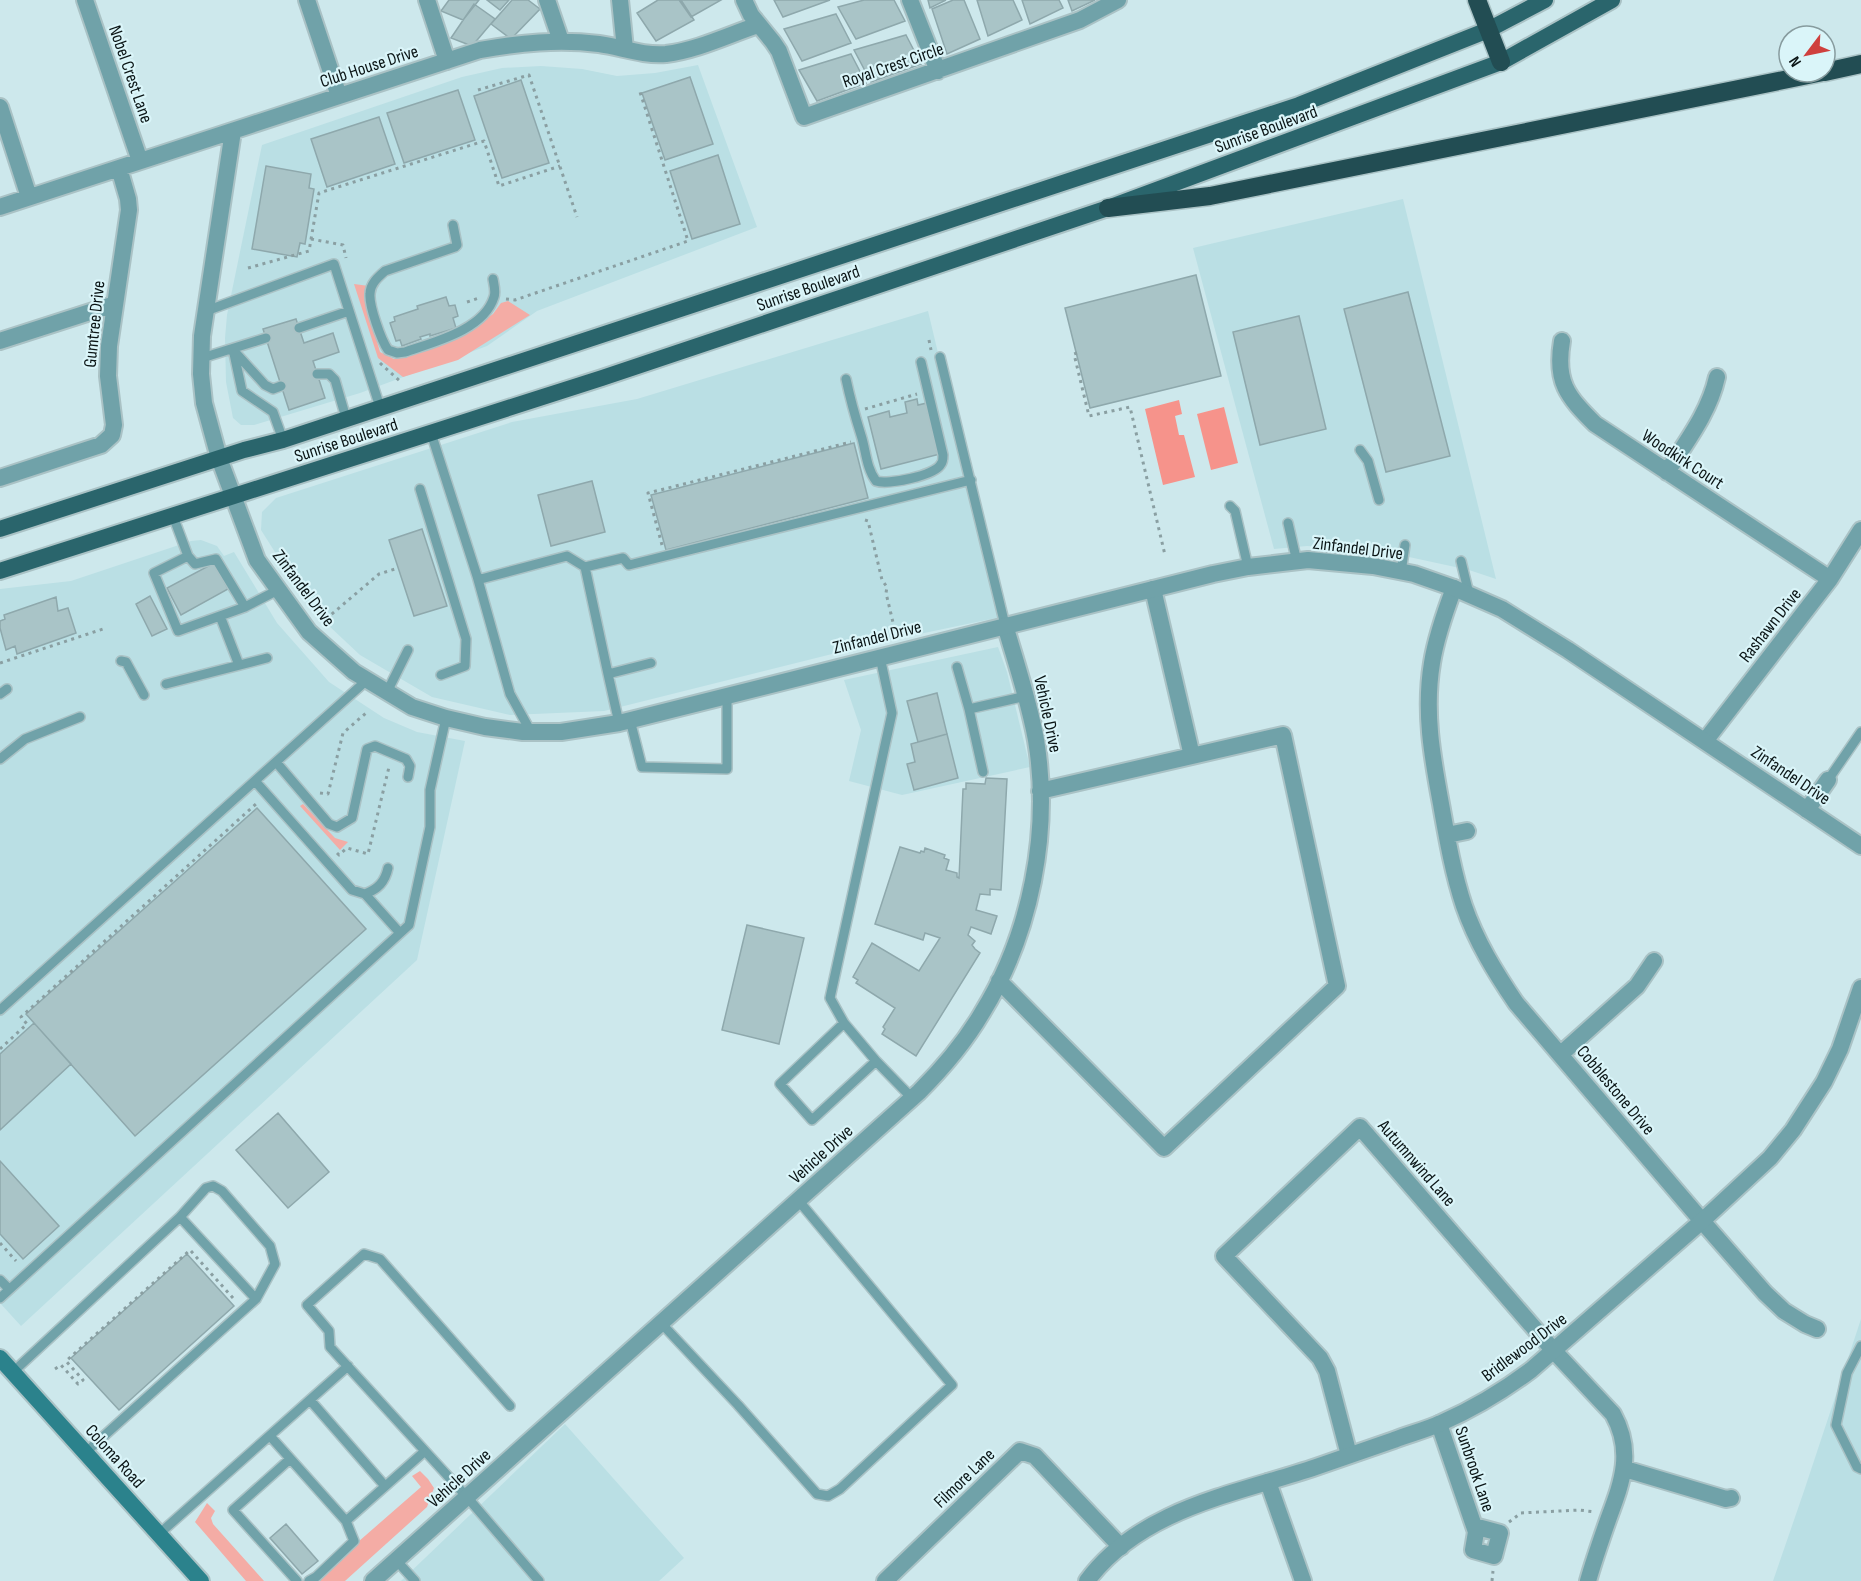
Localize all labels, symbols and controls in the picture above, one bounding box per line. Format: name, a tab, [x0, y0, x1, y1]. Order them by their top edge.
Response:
street label: Nobel Crest Lane	[104, 23, 157, 126]
north arrow	[1777, 24, 1837, 84]
street label: Royal Crest Circle	[840, 38, 946, 93]
street label: Club House Drive	[317, 41, 421, 92]
text: N	[1785, 52, 1806, 70]
street label: Sunrise Boulevard	[1212, 101, 1320, 158]
street label: Sunrise Boulevard	[754, 261, 862, 316]
street label: Gumtree Drive	[79, 280, 110, 369]
street label: Sunrise Boulevard	[292, 414, 401, 467]
street label: Woodkirk Court	[1638, 425, 1728, 494]
street label: Zinfandel Drive	[1312, 533, 1404, 564]
street label: Zinfandel Drive	[268, 546, 339, 631]
street label: Rashawn Drive	[1735, 584, 1806, 666]
street label: Zinfandel Drive	[831, 616, 924, 659]
street label: Vehicle Drive	[1029, 674, 1066, 754]
street label: Zinfandel Drive	[1747, 741, 1834, 809]
street label: Cobblestone Drive	[1572, 1041, 1659, 1139]
street label: Autumnwind Lane	[1373, 1115, 1460, 1211]
street label: Vehicle Drive	[785, 1121, 857, 1188]
street label: Bridlewood Drive	[1478, 1309, 1571, 1386]
street label: Coloma Road	[81, 1420, 149, 1492]
street label: Sunbrook Lane	[1450, 1424, 1499, 1514]
street label: Filmore Lane	[930, 1444, 999, 1512]
street label: Vehicle Drive	[423, 1445, 495, 1512]

